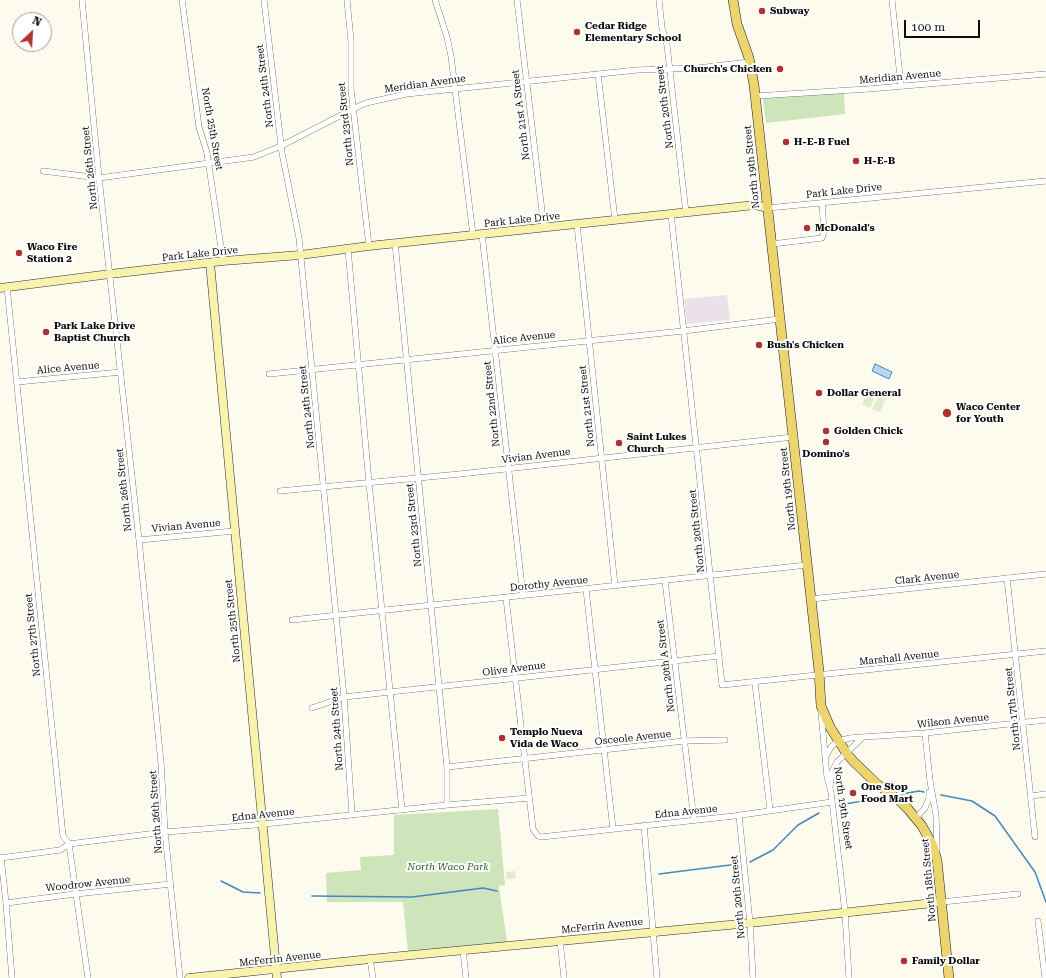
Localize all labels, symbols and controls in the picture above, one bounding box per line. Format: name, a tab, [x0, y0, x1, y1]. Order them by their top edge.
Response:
place label: Subway	[770, 5, 810, 17]
marker: Subway	[757, 6, 767, 16]
north arrow	[12, 12, 52, 52]
scale bar	[906, 12, 982, 38]
text: N	[30, 14, 43, 29]
place label: Cedar Ridge Elementary School	[585, 20, 681, 44]
text: 100 m	[911, 20, 945, 34]
marker: Cedar Ridge Elementary School	[572, 27, 582, 37]
street label: North 24th Street	[254, 44, 276, 128]
place label: Church's Chicken	[684, 63, 772, 75]
marker: Church's Chicken	[775, 64, 785, 74]
street label: North 20th Street	[654, 65, 676, 149]
street label: Meridian Avenue	[859, 67, 941, 87]
street label: North 21st A Street	[509, 69, 533, 161]
street label: Meridian Avenue	[384, 72, 466, 96]
street label: North 23rd Street	[336, 82, 356, 166]
street label: North 25th Street	[199, 87, 225, 171]
street label: North 19th Street	[742, 125, 762, 209]
street label: North 26th Street	[80, 126, 100, 210]
place label: H-E-B Fuel	[794, 136, 850, 148]
marker: H-E-B Fuel	[781, 137, 791, 147]
place label: H-E-B	[864, 155, 895, 167]
marker: H-E-B	[851, 156, 861, 166]
street label: Park Lake Drive	[805, 181, 883, 201]
street label: Park Lake Drive	[483, 210, 561, 230]
place label: McDonald's	[815, 222, 875, 234]
marker: McDonald's	[802, 223, 812, 233]
place label: Waco Fire Station 2	[27, 241, 77, 264]
street label: Park Lake Drive	[161, 244, 239, 264]
marker: Waco Fire Station 2	[14, 248, 24, 258]
place label: Park Lake Drive Baptist Church	[54, 320, 135, 344]
marker: Park Lake Drive Baptist Church	[41, 327, 51, 337]
street label: Alice Avenue	[492, 329, 556, 347]
place label: Bush's Chicken	[767, 339, 844, 351]
marker: Bush's Chicken	[754, 340, 764, 350]
street label: Alice Avenue	[36, 359, 100, 377]
street label: North 22nd Street	[482, 360, 502, 448]
street label: North 24th Street	[297, 365, 317, 449]
street label: North 21st Street	[577, 365, 597, 447]
place label: Dollar General	[827, 387, 901, 399]
marker: Dollar General	[814, 388, 824, 398]
place label: Waco Center for Youth	[956, 401, 1020, 424]
marker: Waco Center for Youth	[941, 407, 953, 419]
place label: Golden Chick	[834, 425, 903, 437]
marker: Golden Chick	[821, 426, 831, 436]
place label: Saint Lukes Church	[627, 431, 686, 454]
marker: Domino's	[821, 437, 831, 447]
marker: Saint Lukes Church	[614, 438, 624, 448]
street label: Vivian Avenue	[501, 446, 571, 466]
street label: North 19th Street	[778, 447, 798, 531]
street label: North 26th Street	[114, 448, 134, 532]
place label: Domino's	[802, 448, 850, 460]
street label: North 23rd Street	[404, 483, 424, 567]
street label: North 20th Street	[687, 489, 707, 573]
street label: Vivian Avenue	[151, 517, 221, 535]
street label: Clark Avenue	[894, 569, 960, 587]
street label: Dorothy Avenue	[509, 574, 589, 594]
street label: North 25th Street	[223, 579, 243, 663]
street label: North 27th Street	[23, 593, 43, 677]
street label: North 20th A Street	[654, 619, 678, 713]
street label: Marshall Avenue	[859, 648, 939, 668]
street label: Olive Avenue	[482, 659, 546, 679]
street label: North 17th Street	[1003, 667, 1023, 751]
street label: North 24th Street	[328, 687, 346, 771]
street label: Wilson Avenue	[917, 711, 989, 731]
place label: Templo Nueva Vida de Waco	[510, 726, 583, 750]
street label: Osceole Avenue	[594, 728, 672, 748]
marker: Templo Nueva Vida de Waco	[497, 733, 507, 743]
street label: North 19th Street	[831, 766, 855, 850]
street label: North 26th Street	[147, 770, 165, 854]
place label: One Stop Food Mart	[861, 781, 913, 804]
marker: One Stop Food Mart	[848, 788, 858, 798]
street label: Edna Avenue	[654, 803, 718, 821]
street label: Edna Avenue	[231, 806, 295, 824]
street label: North 18th Street	[919, 838, 939, 922]
street label: North 20th Street	[728, 855, 748, 939]
park label: North Waco Park	[407, 861, 489, 873]
street label: Woodrow Avenue	[45, 874, 131, 894]
street label: McFerrin Avenue	[560, 916, 644, 936]
street label: McFerrin Avenue	[238, 949, 322, 969]
place label: Family Dollar	[912, 955, 980, 967]
marker: Family Dollar	[899, 956, 909, 966]

